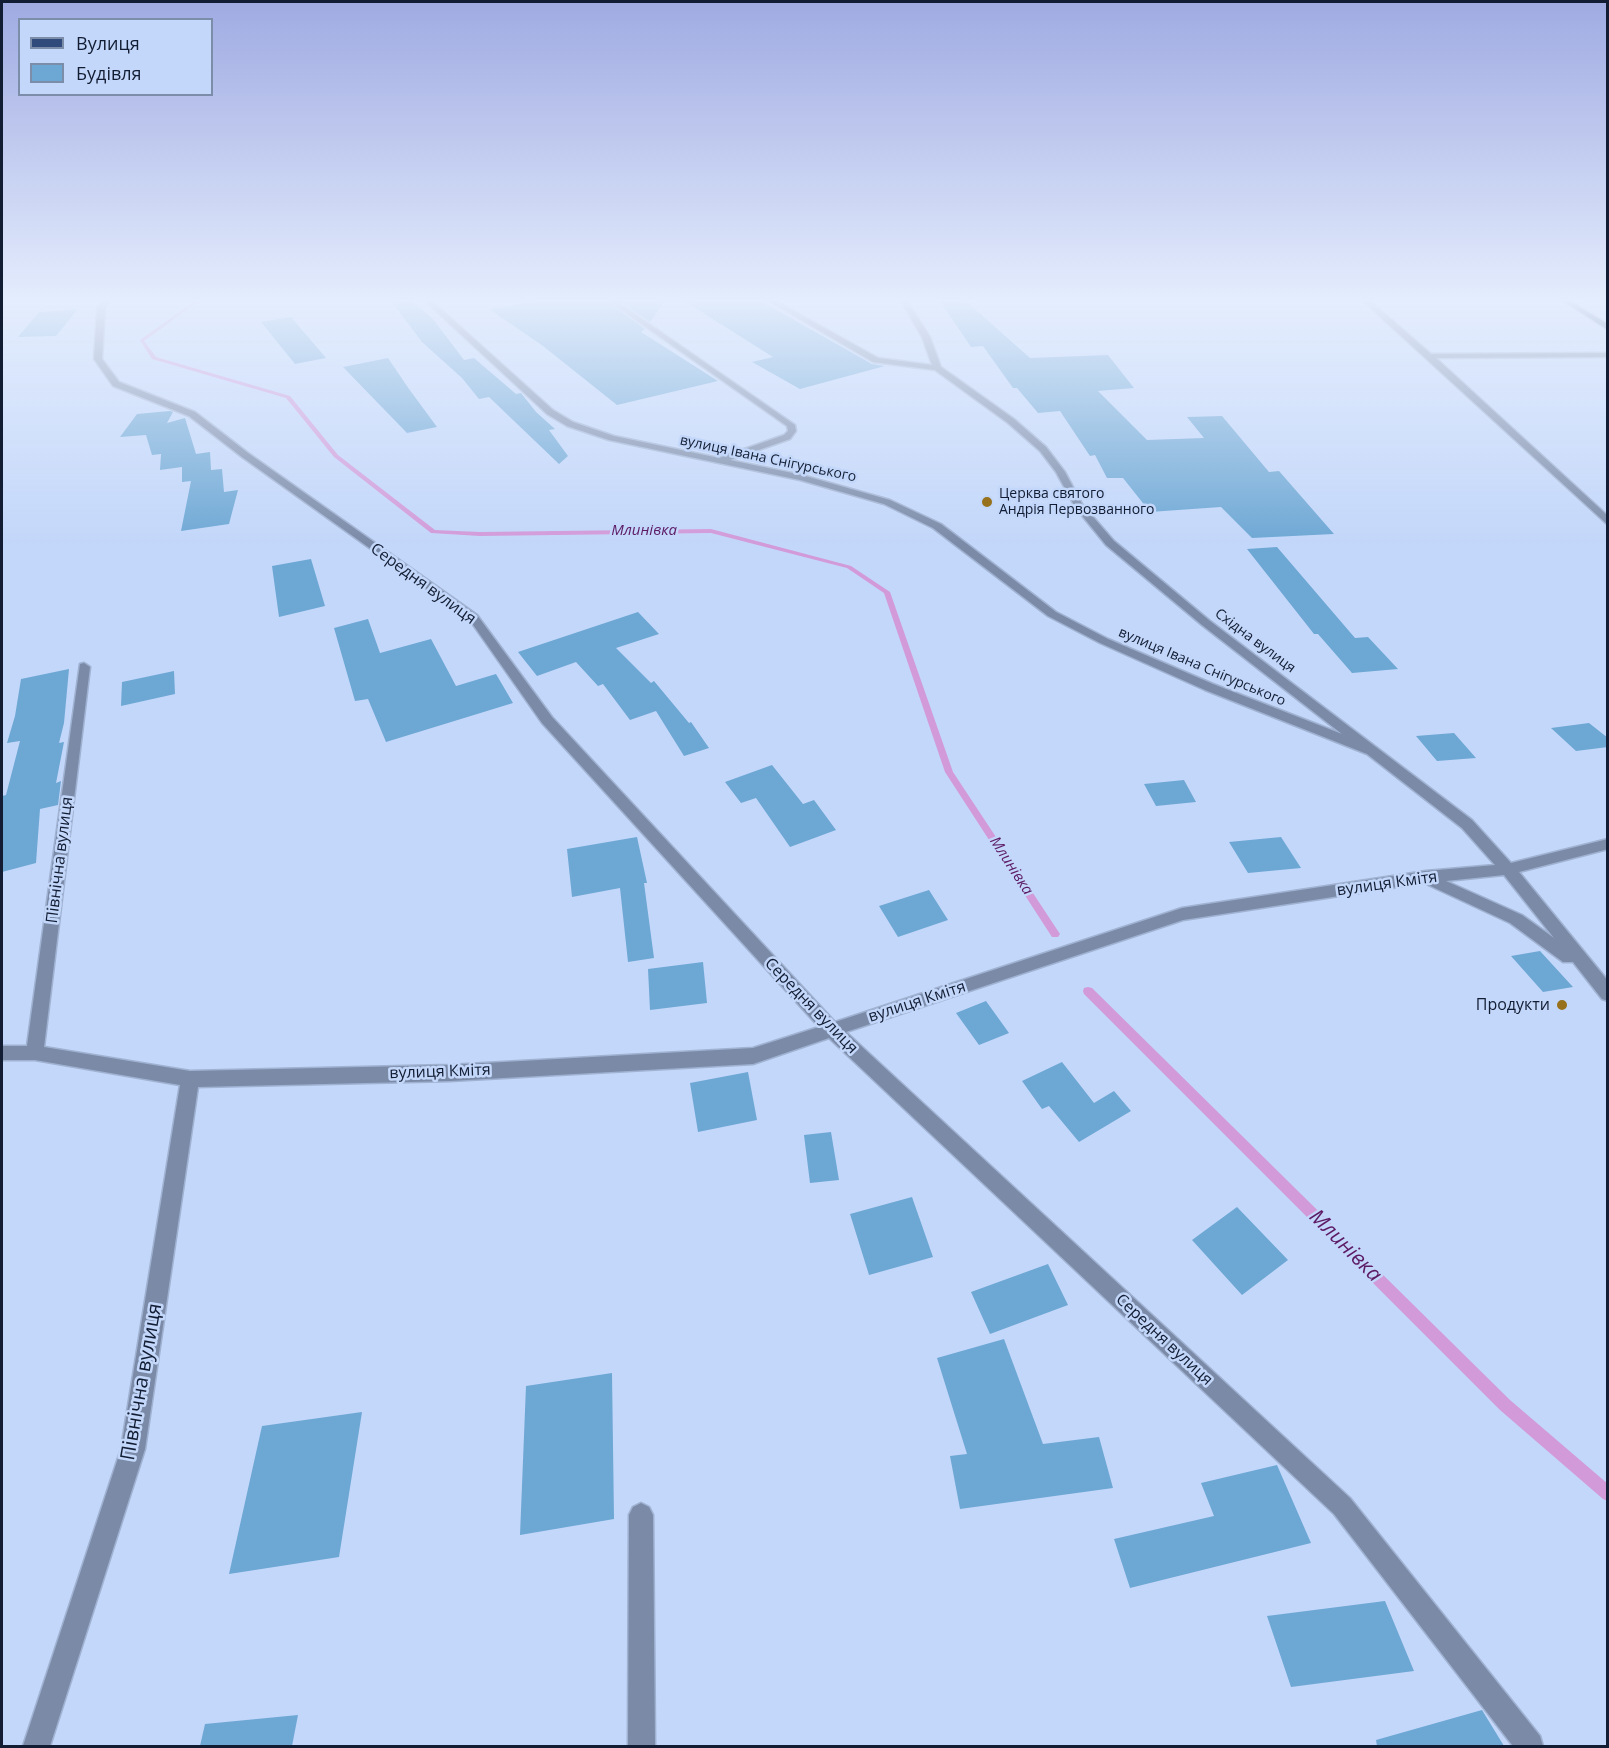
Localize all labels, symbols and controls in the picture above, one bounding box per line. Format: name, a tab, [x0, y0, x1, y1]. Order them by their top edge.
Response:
legend	[18, 18, 213, 96]
text: Вулиця	[76, 31, 140, 55]
text: Будівля	[76, 61, 142, 85]
street label: вулиця Івана Снігурського	[678, 432, 858, 486]
place label: Церква святого Андрія Первозванного	[999, 486, 1155, 518]
marker: Церква святого Андрія Первозванного	[980, 495, 994, 509]
water label: Млинівка	[611, 522, 677, 540]
street label: Середня вулиця	[367, 539, 479, 629]
street label: Східна вулиця	[1211, 605, 1299, 677]
street label: вулиця Івана Снігурського	[1116, 624, 1288, 710]
street label: Північна вулиця	[43, 796, 77, 924]
water label: Млинівка	[986, 834, 1036, 898]
street label: вулиця Кмітя	[1335, 867, 1439, 901]
street label: Середня вулиця	[760, 954, 862, 1058]
street label: вулиця Кмітя	[866, 977, 968, 1027]
place label: Продукти	[1476, 995, 1550, 1015]
marker: Продукти	[1555, 998, 1569, 1012]
street label: вулиця Кмітя	[389, 1061, 491, 1083]
water label: Млинівка	[1304, 1205, 1386, 1287]
street label: Середня вулиця	[1112, 1290, 1216, 1390]
street label: Північна вулиця	[116, 1302, 168, 1462]

